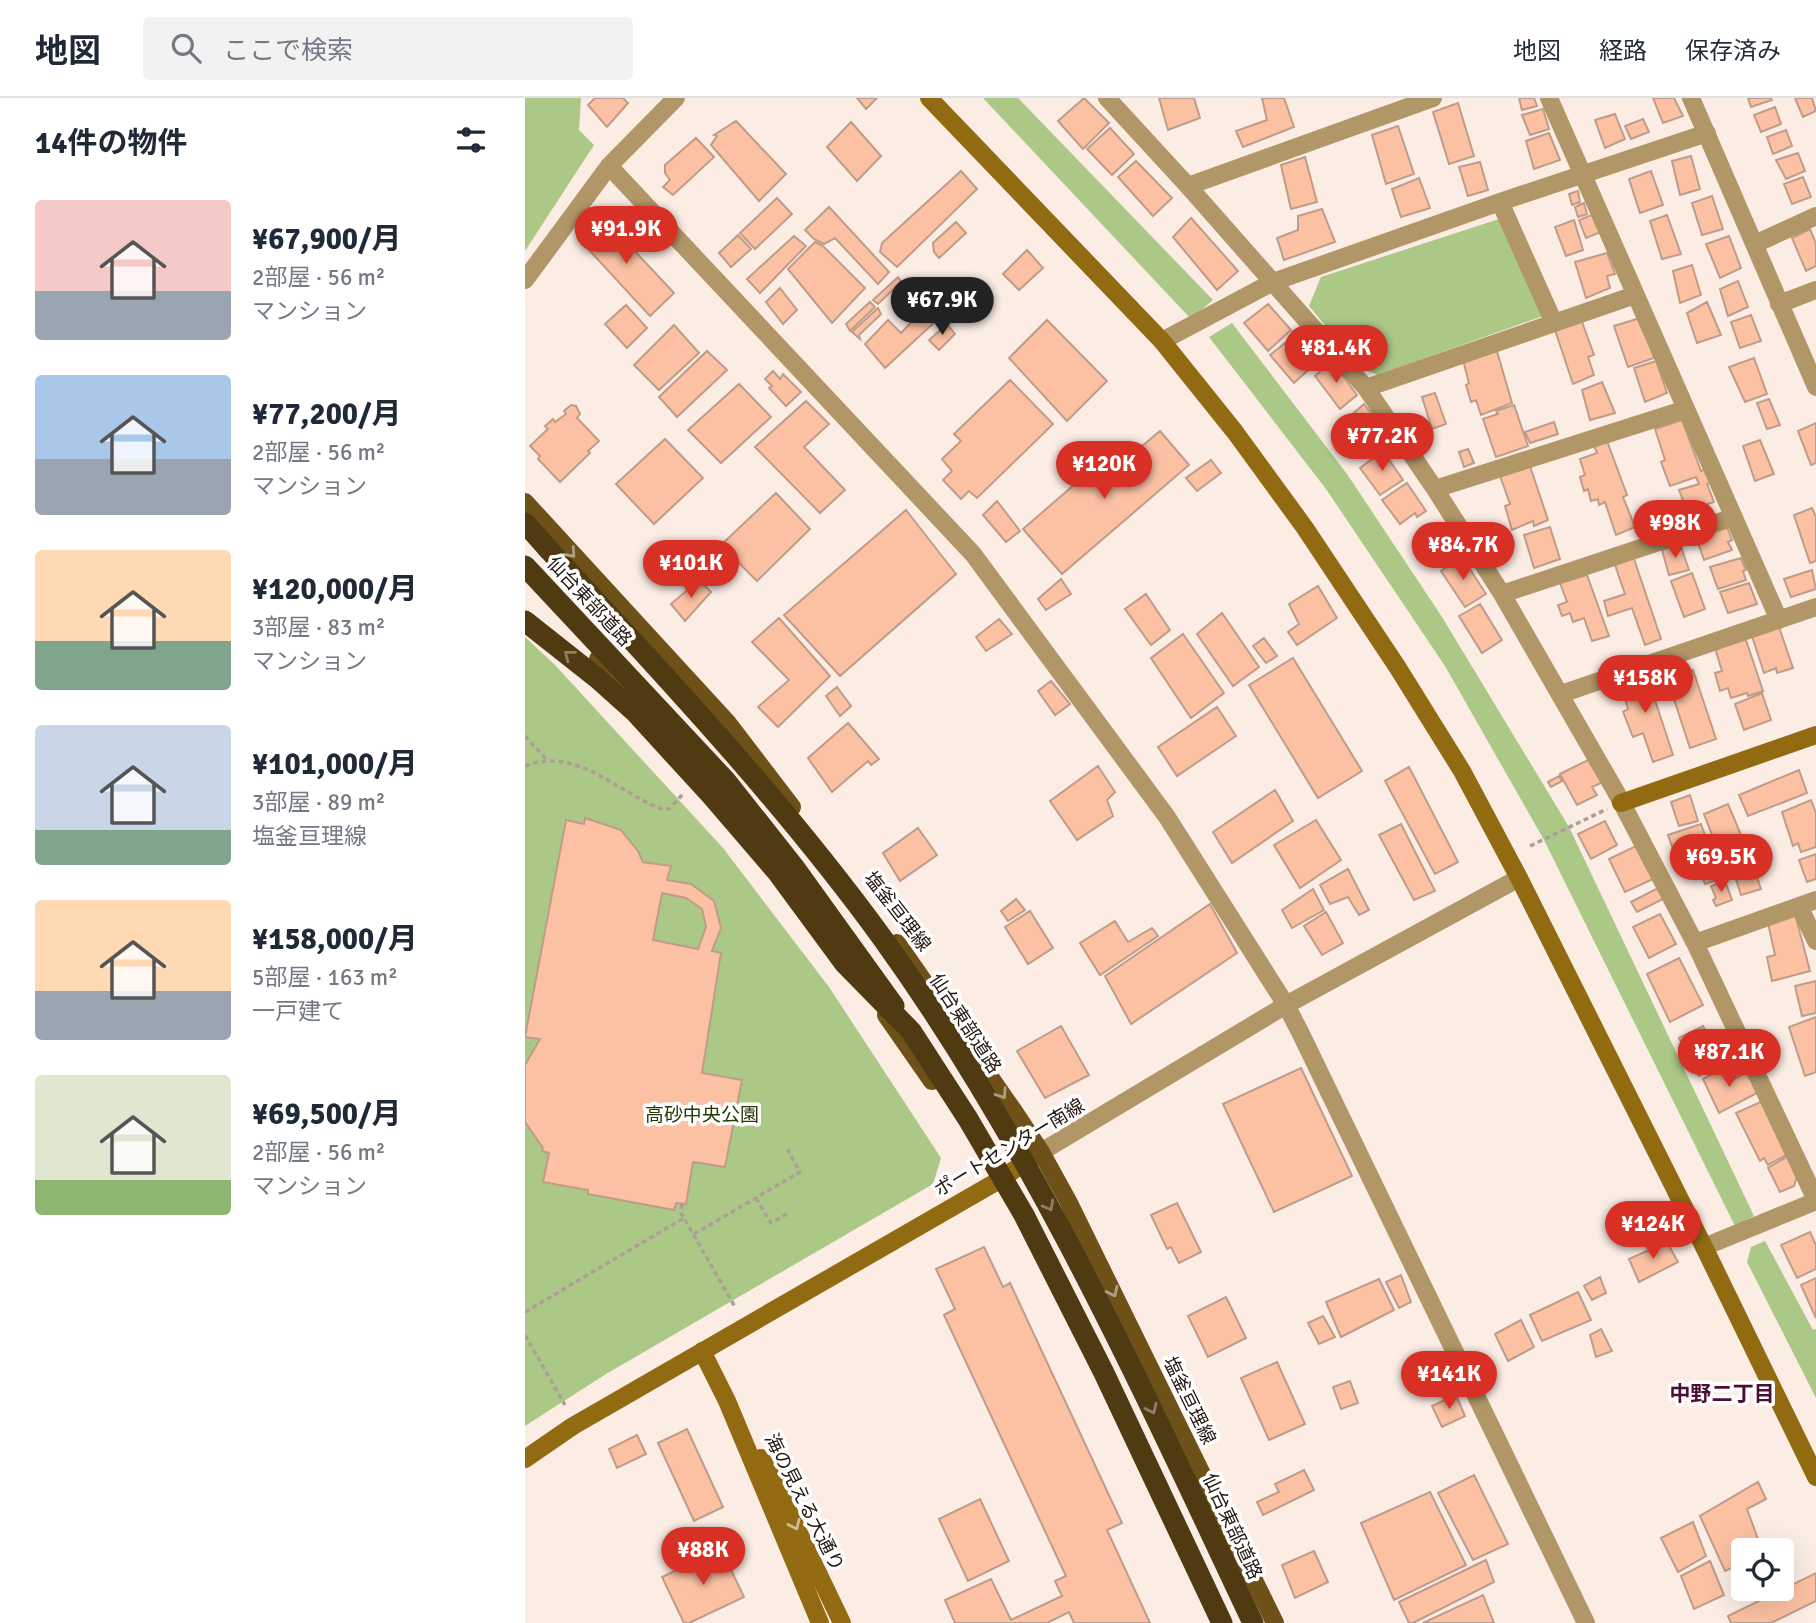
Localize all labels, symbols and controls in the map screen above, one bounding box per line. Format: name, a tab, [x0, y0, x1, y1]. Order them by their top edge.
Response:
search box	[143, 17, 633, 80]
icon: search	[167, 29, 205, 67]
text: 地図	[35, 31, 101, 72]
text: ここで検索	[223, 35, 353, 67]
text: 地図	[1513, 36, 1561, 66]
text: 経路	[1599, 36, 1647, 66]
text: 保存済み	[1685, 36, 1781, 66]
icon: filters	[452, 121, 490, 159]
text: 14件の物件	[35, 125, 187, 162]
pin: ¥91.9K	[569, 206, 683, 266]
text: ¥91.9K	[591, 214, 661, 243]
text: ¥67,900/月	[252, 221, 402, 258]
icon: home	[91, 228, 175, 312]
text: 2部屋 · 56 m²	[252, 263, 385, 292]
pin: ¥67.9K	[885, 278, 999, 337]
text: ¥67.9K	[907, 285, 977, 314]
text: マンション	[252, 297, 367, 326]
pin: ¥81.4K	[1279, 326, 1393, 385]
text: ¥81.4K	[1301, 333, 1371, 362]
text: ¥77,200/月	[252, 396, 402, 433]
icon: home	[91, 403, 175, 487]
pin: ¥77.2K	[1325, 414, 1439, 473]
text: ¥77.2K	[1347, 421, 1417, 450]
text: 2部屋 · 56 m²	[252, 438, 385, 467]
pin: ¥120K	[1055, 442, 1153, 501]
text: ¥120K	[1072, 449, 1136, 478]
text: マンション	[252, 472, 367, 501]
pin: ¥98K	[1634, 500, 1716, 560]
text: ¥98K	[1649, 508, 1701, 537]
pin: ¥84.7K	[1406, 522, 1520, 582]
text: ¥84.7K	[1428, 530, 1498, 559]
pin: ¥101K	[642, 540, 740, 600]
one-way arrow	[563, 545, 575, 558]
text: ¥101K	[659, 548, 723, 577]
street label: 仙台東部道路	[542, 552, 637, 652]
text: ¥120,000/月	[252, 571, 418, 608]
icon: home	[91, 578, 175, 662]
text: 3部屋 · 83 m²	[252, 613, 385, 642]
text: マンション	[252, 647, 367, 676]
one-way arrow	[565, 651, 577, 664]
pin: ¥158K	[1596, 656, 1694, 715]
text: ¥158K	[1613, 663, 1677, 692]
text: ¥101,000/月	[252, 746, 418, 783]
icon: home	[91, 753, 175, 837]
text: 3部屋 · 89 m²	[252, 788, 385, 817]
text: 塩釜亘理線	[252, 822, 367, 851]
pin: ¥69.5K	[1664, 834, 1778, 894]
text: ¥69.5K	[1686, 842, 1756, 871]
street label: 塩釜亘理線	[859, 867, 936, 956]
text: ¥158,000/月	[252, 921, 418, 958]
icon: home	[91, 928, 175, 1012]
text: 5部屋 · 163 m²	[252, 963, 398, 992]
street label: 仙台東部道路	[924, 969, 1006, 1078]
text: 一戸建て	[252, 997, 344, 1026]
pin: ¥87.1K	[1672, 1030, 1786, 1089]
text: ¥87.1K	[1694, 1037, 1764, 1066]
one-way arrow	[994, 1086, 1006, 1099]
street label: ポートセンター南線	[930, 1094, 1089, 1202]
text: ¥69,500/月	[252, 1096, 402, 1133]
icon: home	[91, 1103, 175, 1187]
park label: 高砂中央公園	[645, 1103, 759, 1127]
text: 2部屋 · 56 m²	[252, 1138, 385, 1167]
text: マンション	[252, 1172, 367, 1201]
one-way arrow	[1041, 1198, 1054, 1211]
pin: ¥124K	[1604, 1202, 1702, 1261]
text: ¥124K	[1621, 1209, 1685, 1238]
one-way arrow	[1105, 1285, 1119, 1297]
street label: 塩釜亘理線	[1157, 1352, 1221, 1448]
pin: ¥141K	[1400, 1352, 1498, 1411]
text: ¥141K	[1417, 1359, 1481, 1388]
district label: 中野二丁目	[1670, 1381, 1775, 1407]
one-way arrow	[1144, 1401, 1158, 1414]
street label: 海の見える大通り	[759, 1430, 849, 1575]
street label: 仙台東部道路	[1197, 1470, 1267, 1583]
one-way arrow	[787, 1518, 801, 1530]
pin: ¥88K	[662, 1528, 744, 1587]
text: ¥88K	[677, 1535, 729, 1564]
map controls	[1731, 1538, 1794, 1601]
button: locate	[1731, 1538, 1794, 1601]

